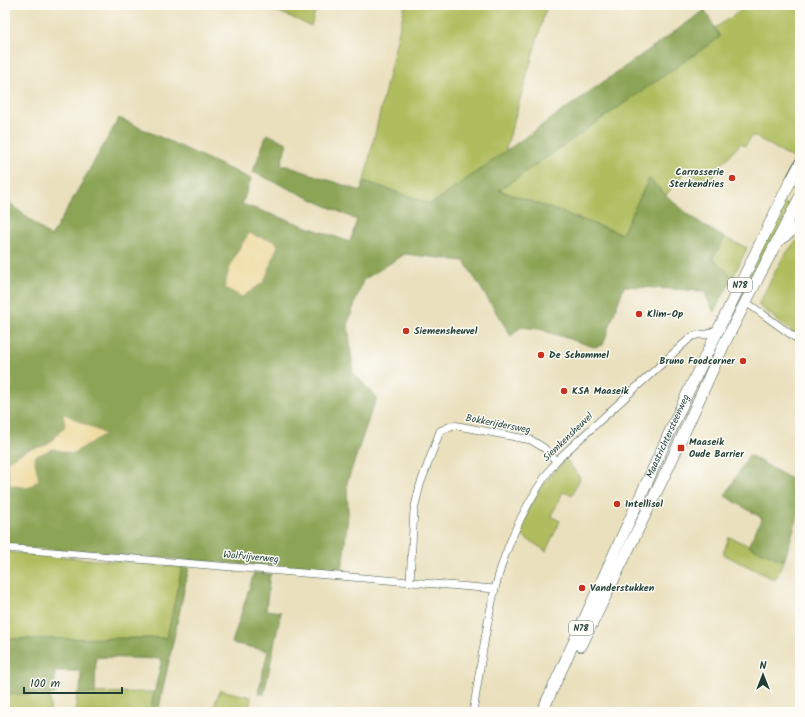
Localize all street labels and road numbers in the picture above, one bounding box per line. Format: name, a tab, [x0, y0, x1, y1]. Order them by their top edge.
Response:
road number: N78	[728, 278, 752, 292]
street label: Maastrichtersteenweg	[642, 391, 694, 481]
street label: Siemkensheuvel	[539, 408, 597, 465]
street label: Bokkerijdersweg	[464, 410, 532, 438]
street label: Wolfvijverweg	[223, 547, 280, 567]
road number: N78	[569, 621, 593, 635]

